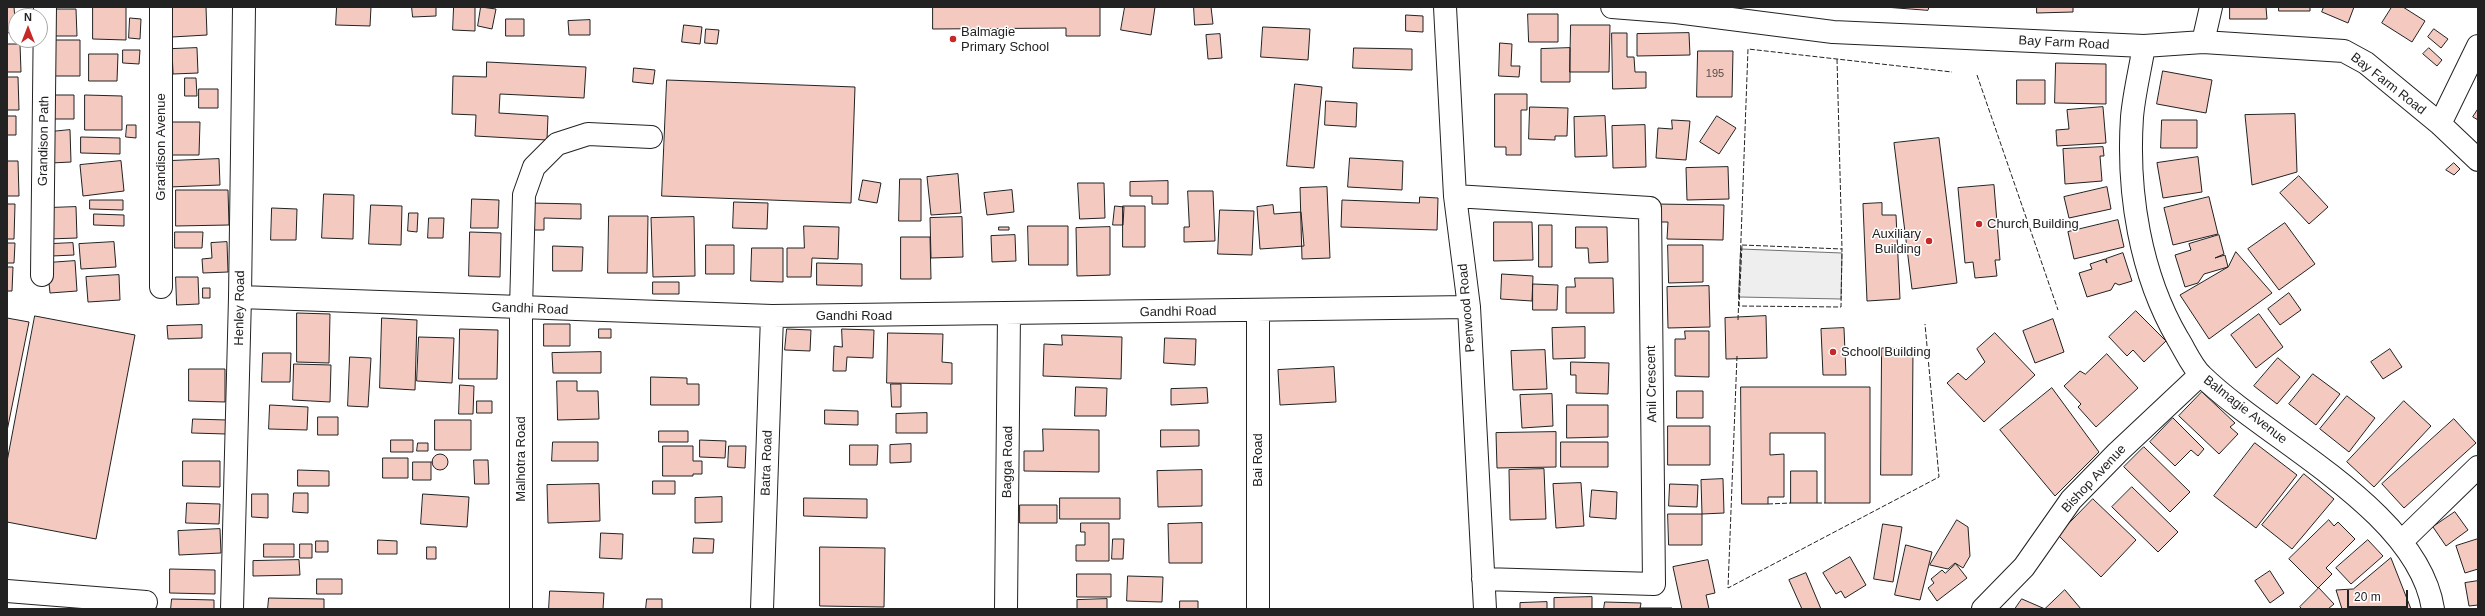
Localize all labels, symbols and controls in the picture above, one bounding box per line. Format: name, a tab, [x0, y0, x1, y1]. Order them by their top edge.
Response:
north arrow	[8, 8, 48, 48]
text: N	[24, 11, 32, 23]
place label: Balmagie Primary School	[961, 24, 1049, 55]
street label: Bay Farm Road	[2018, 33, 2110, 53]
marker: Balmagie Primary School	[948, 34, 958, 44]
street label: Bay Farm Road	[2347, 50, 2429, 118]
house number: 195	[1706, 67, 1724, 81]
street label: Grandison Avenue	[153, 93, 169, 201]
street label: Grandison Path	[35, 96, 53, 186]
place label: Church Building	[1987, 216, 2079, 232]
marker: Church Building	[1974, 219, 1984, 229]
place label: Auxiliary Building	[1872, 226, 1921, 257]
marker: Auxiliary Building	[1924, 236, 1934, 246]
street label: Penwood Road	[1455, 263, 1479, 353]
street label: Henley Road	[232, 270, 248, 346]
street label: Gandhi Road	[491, 300, 569, 318]
street label: Gandhi Road	[1140, 304, 1216, 320]
street label: Gandhi Road	[816, 308, 892, 324]
place label: School Building	[1841, 344, 1931, 360]
street label: Anil Crescent	[1644, 345, 1660, 423]
marker: School Building	[1828, 347, 1838, 357]
street label: Balmagie Avenue	[2200, 373, 2290, 447]
street label: Malhotra Road	[513, 416, 529, 502]
street label: Bagga Road	[1000, 426, 1016, 498]
street label: Batra Road	[758, 430, 776, 496]
street label: Bai Road	[1250, 433, 1266, 487]
street label: Bishop Avenue	[2059, 442, 2129, 516]
scale bar	[2349, 582, 2410, 608]
text: 20 m	[2354, 590, 2381, 604]

